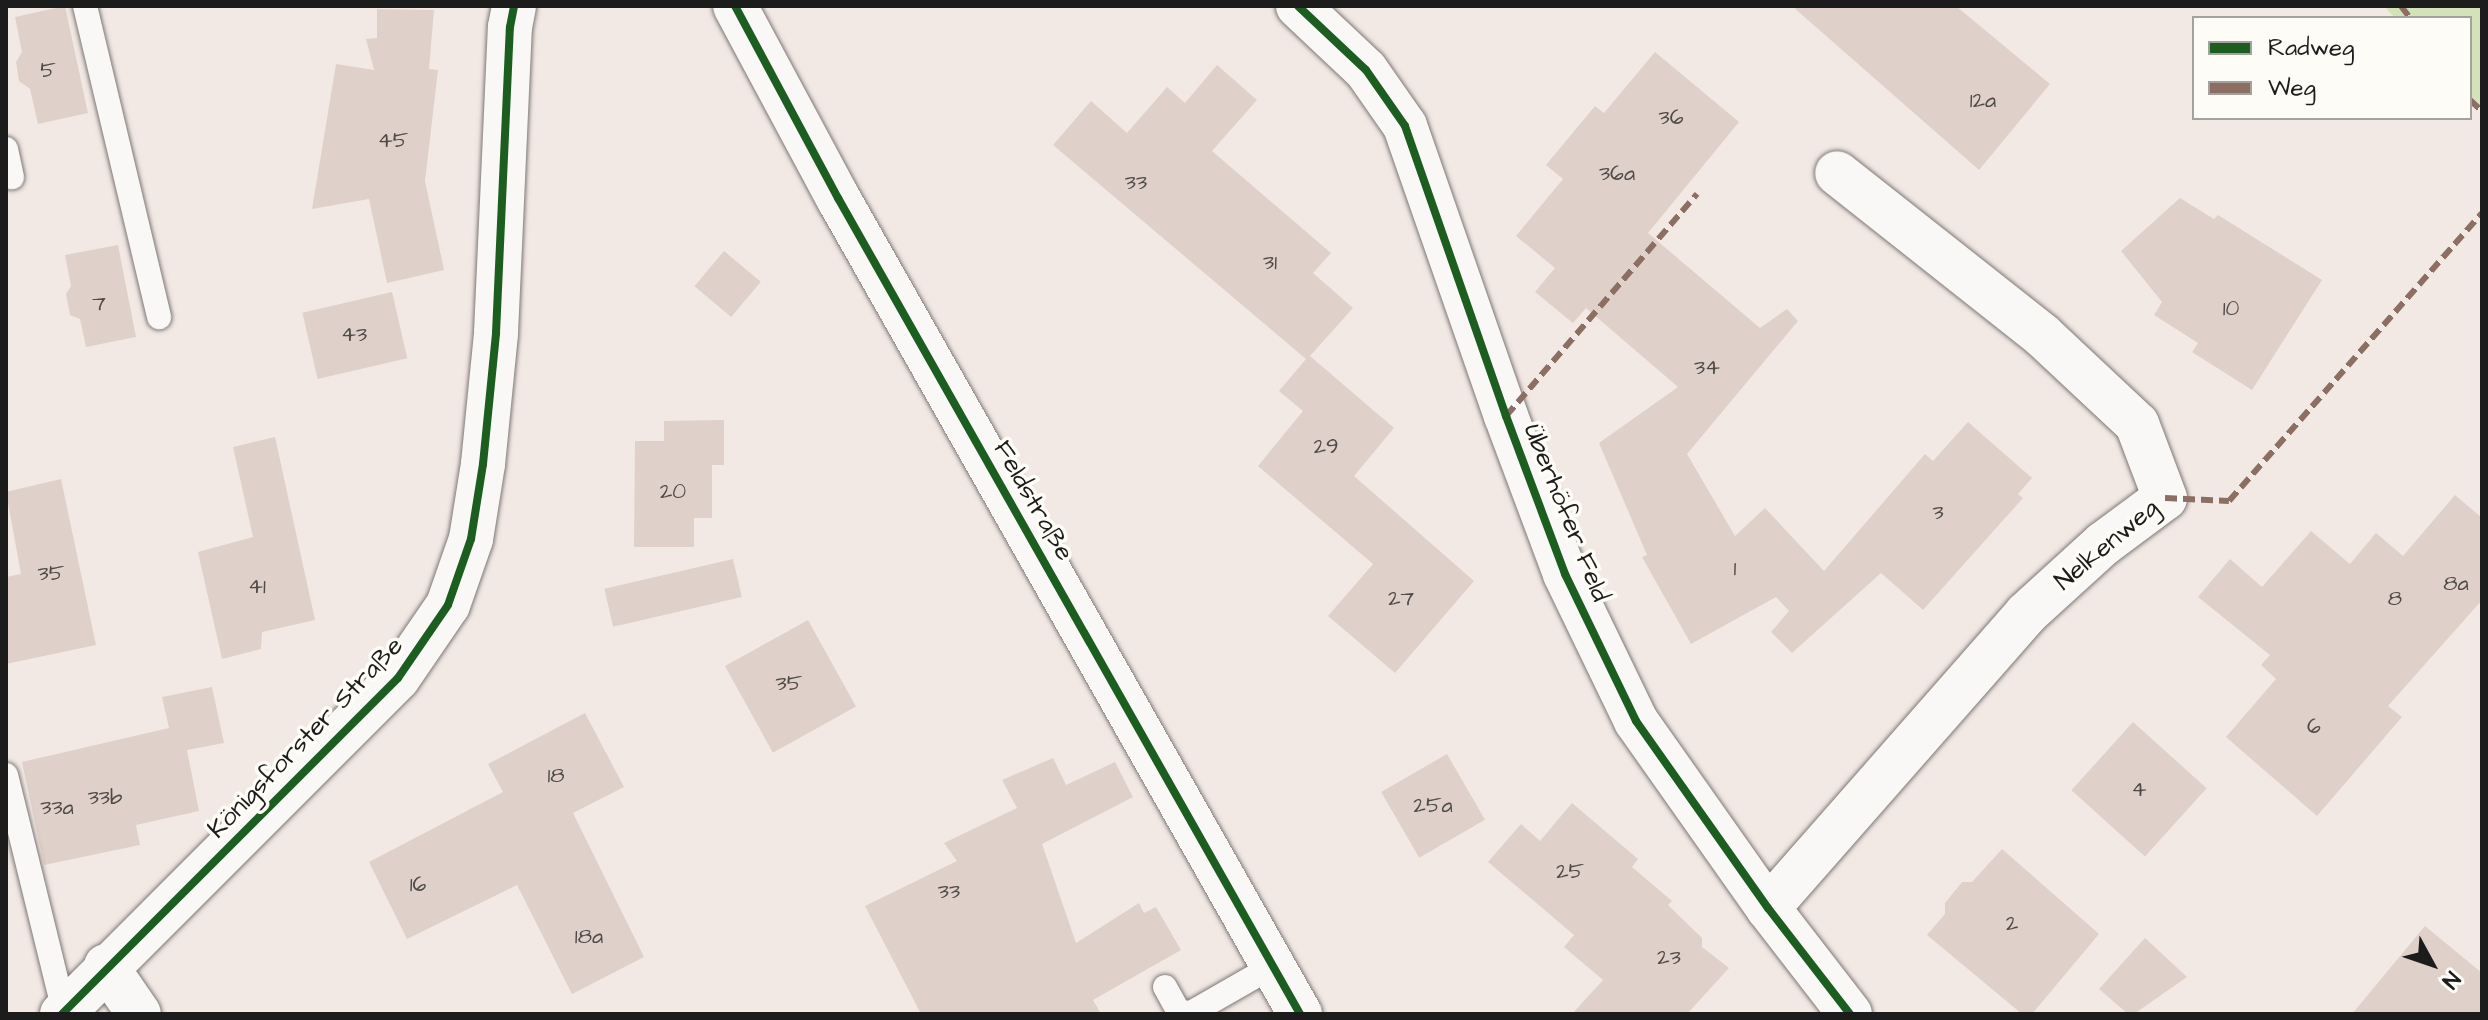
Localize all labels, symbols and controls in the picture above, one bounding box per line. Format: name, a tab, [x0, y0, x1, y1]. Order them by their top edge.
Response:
legend	[2192, 16, 2472, 120]
text: Radweg	[2268, 31, 2354, 65]
house number: 5	[40, 58, 56, 84]
text: Weg	[2268, 71, 2316, 105]
house number: 12a	[1970, 88, 1996, 114]
house number: 36	[1659, 105, 1683, 131]
house number: 45	[378, 128, 408, 154]
house number: 36a	[1599, 161, 1635, 187]
house number: 33	[1125, 170, 1147, 196]
house number: 31	[1263, 250, 1277, 276]
house number: 7	[92, 291, 106, 317]
house number: 10	[2223, 296, 2239, 322]
house number: 43	[341, 322, 367, 348]
house number: 34	[1694, 355, 1720, 381]
street label: Überhöfer Feld	[1516, 420, 1616, 606]
house number: 29	[1313, 434, 1339, 460]
street label: Feldstraße	[986, 436, 1080, 566]
house number: 20	[660, 479, 686, 505]
street label: Nelkenweg	[2049, 493, 2165, 597]
house number: 3	[1932, 500, 1944, 526]
house number: 1	[1734, 556, 1736, 582]
house number: 35	[38, 561, 64, 587]
house number: 8a	[2443, 571, 2469, 597]
house number: 41	[248, 574, 266, 600]
house number: 27	[1388, 586, 1414, 612]
house number: 8	[2388, 586, 2402, 612]
street label: Königsforster Straße	[202, 631, 410, 845]
house number: 35	[776, 671, 802, 697]
house number: 6	[2307, 714, 2321, 740]
house number: 18	[547, 763, 565, 789]
house number: 4	[2132, 777, 2146, 803]
house number: 33b	[88, 785, 122, 811]
house number: 25a	[1413, 793, 1453, 819]
house number: 33a	[40, 795, 74, 821]
house number: 25	[1556, 859, 1584, 885]
house number: 16	[410, 872, 426, 898]
house number: 33	[938, 879, 960, 905]
house number: 2	[2006, 911, 2018, 937]
house number: 18a	[575, 924, 603, 950]
north arrow	[2392, 924, 2472, 1004]
house number: 23	[1657, 945, 1681, 971]
text: N	[2434, 964, 2467, 995]

